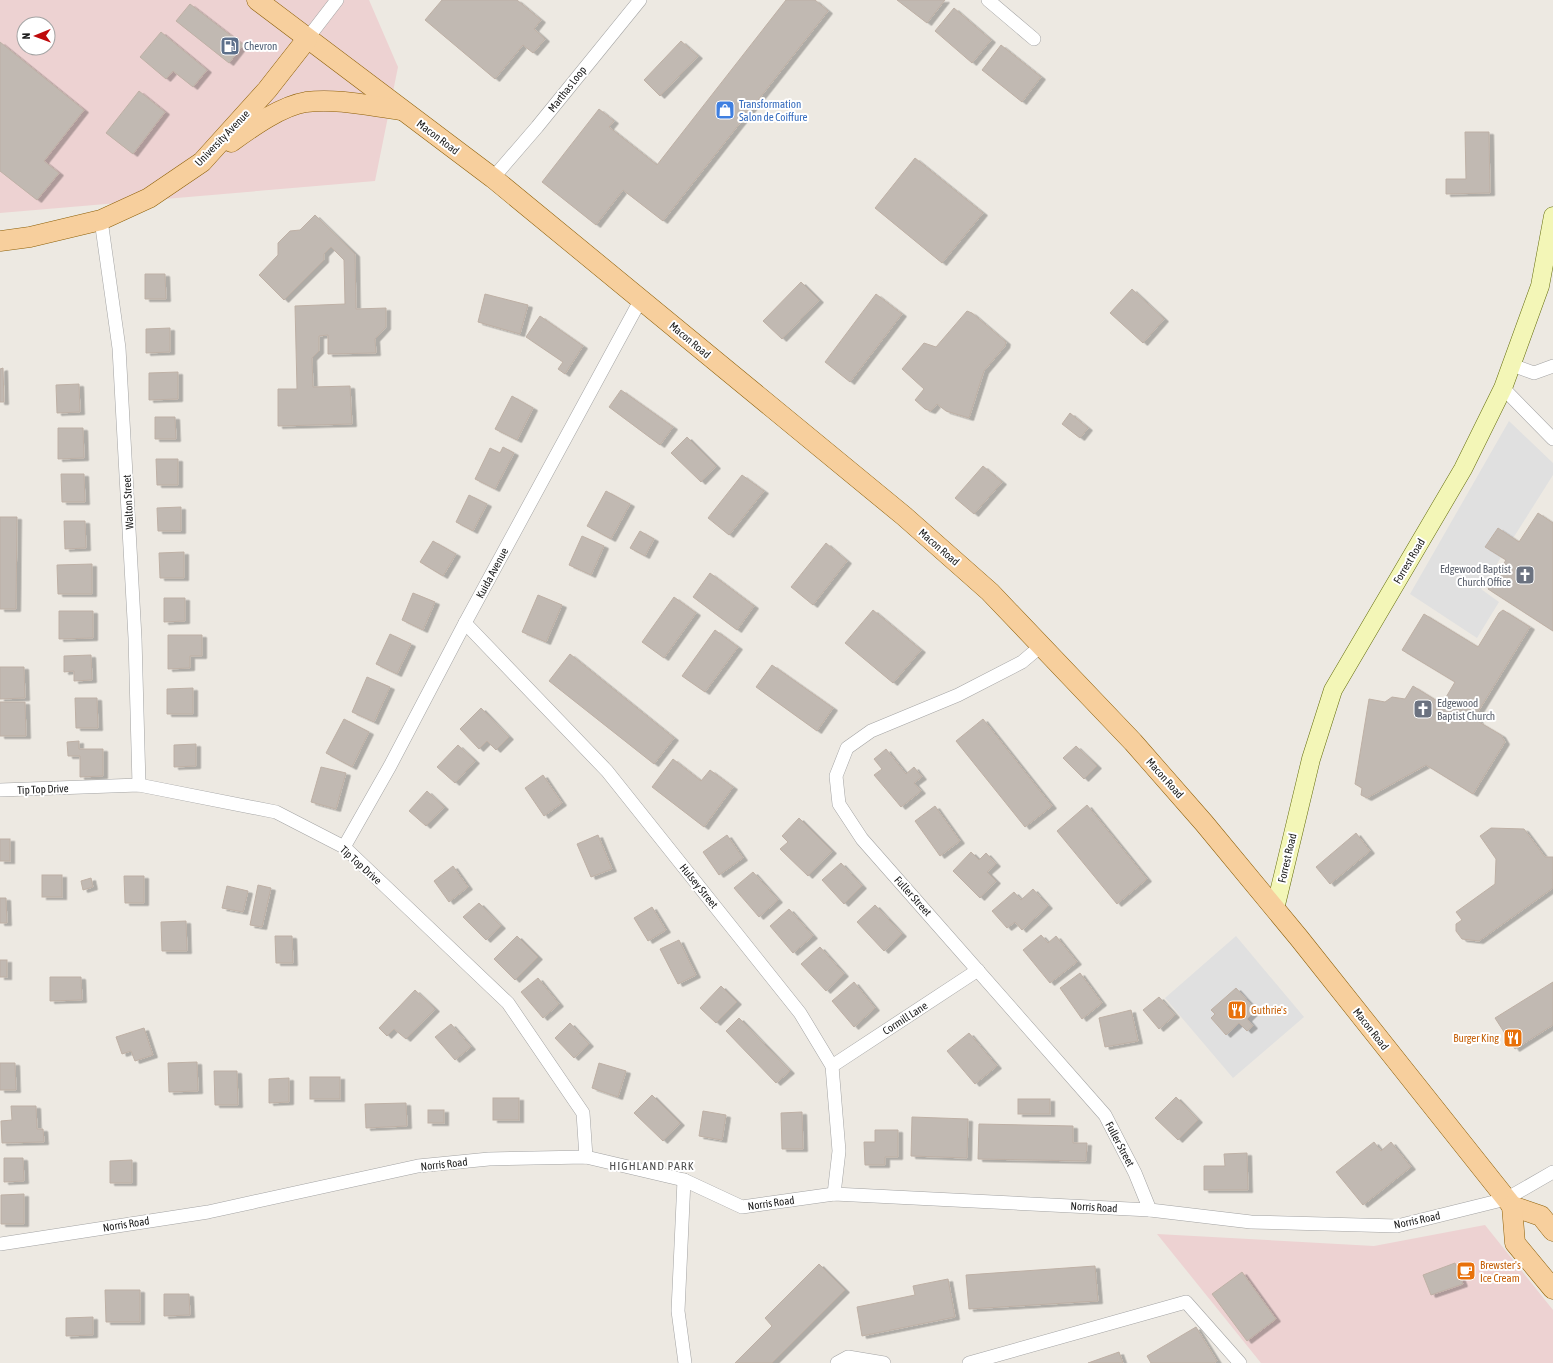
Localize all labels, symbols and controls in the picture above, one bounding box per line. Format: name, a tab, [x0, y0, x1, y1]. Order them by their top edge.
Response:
north arrow	[16, 16, 56, 56]
text: N	[20, 33, 32, 40]
fuel station icon: Chevron	[219, 35, 241, 57]
place label: Chevron	[244, 40, 277, 52]
street label: Marthas Loop	[546, 64, 588, 114]
place label: Transformation Salon de Coiffure	[739, 98, 807, 123]
shop icon: Transformation Salon de Coiffure	[714, 99, 736, 121]
street label: University Avenue	[192, 108, 252, 168]
street label: Macon Road	[415, 117, 461, 157]
street label: Macon Road	[667, 319, 713, 361]
street label: Walton Street	[121, 474, 135, 530]
street label: Macon Road	[916, 526, 962, 568]
street label: Forrest Road	[1391, 536, 1427, 586]
street label: Kuida Avenue	[474, 546, 510, 600]
place label: Edgewood Baptist Church Office	[1440, 563, 1511, 588]
church icon: Edgewood Baptist Church Office	[1514, 564, 1536, 586]
place label: Edgewood Baptist Church	[1437, 697, 1495, 722]
church icon: Edgewood Baptist Church	[1412, 698, 1434, 720]
street label: Macon Road	[1144, 756, 1186, 800]
street label: Tip Top Drive	[17, 782, 69, 796]
street label: Forrest Road	[1275, 832, 1299, 884]
street label: Tip Top Drive	[338, 843, 384, 887]
street label: Hulsey Street	[677, 861, 721, 911]
street label: Fuller Street	[892, 874, 934, 918]
street label: Cormill Lane	[880, 999, 930, 1037]
restaurant icon: Guthrie's	[1226, 999, 1248, 1021]
place label: Guthrie's	[1251, 1004, 1287, 1016]
street label: Macon Road	[1351, 1006, 1391, 1052]
restaurant icon: Burger King	[1502, 1027, 1524, 1049]
place label: Burger King	[1453, 1032, 1499, 1044]
street label: Fuller Street	[1103, 1119, 1137, 1169]
street label: Norris Road	[420, 1156, 468, 1172]
district label: HIGHLAND PARK	[609, 1159, 695, 1173]
street label: Norris Road	[747, 1194, 795, 1212]
street label: Norris Road	[1070, 1200, 1118, 1214]
street label: Norris Road	[1393, 1209, 1441, 1231]
street label: Norris Road	[102, 1214, 150, 1234]
place label: Brewster's Ice Cream	[1480, 1259, 1521, 1284]
cafe icon: Brewster's Ice Cream	[1455, 1260, 1477, 1282]

